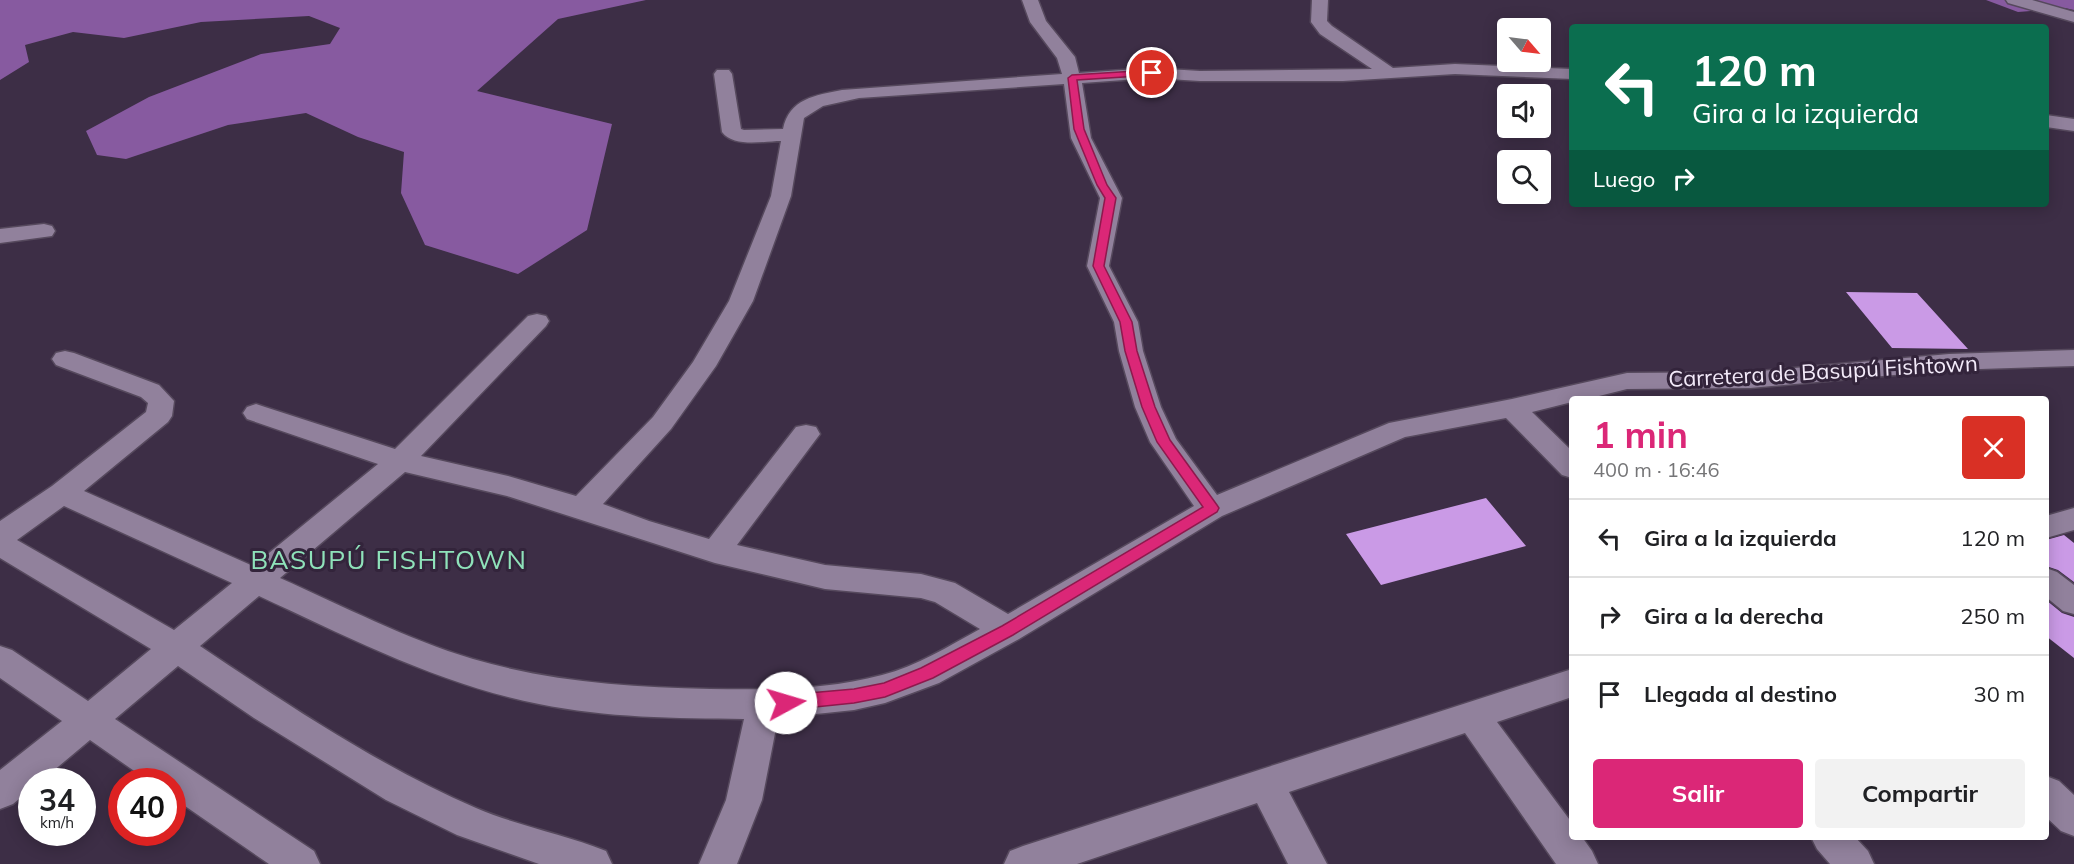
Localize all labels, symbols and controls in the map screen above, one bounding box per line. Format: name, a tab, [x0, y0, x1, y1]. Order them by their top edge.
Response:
north arrow	[1497, 18, 1551, 72]
map controls	[1497, 18, 1551, 204]
text: 120 m	[1692, 44, 1817, 97]
pin	[1126, 47, 1177, 98]
icon: left	[1593, 48, 1671, 126]
icon: arrive	[1135, 56, 1168, 89]
button: sound	[1497, 84, 1551, 138]
text: Gira a la izquierda	[1692, 96, 1919, 130]
button: search	[1497, 150, 1551, 204]
icon: right	[1667, 162, 1700, 195]
text: Luego	[1593, 165, 1655, 193]
street label: Carretera de Basupú Fishtown	[1668, 349, 1978, 393]
text: 1 min	[1593, 412, 1688, 457]
button: close	[1962, 416, 2025, 479]
text: 400 m · 16:46	[1593, 457, 1719, 482]
icon: left	[1593, 522, 1626, 555]
text: Gira a la izquierda	[1644, 524, 1837, 552]
text: 120 m	[1960, 524, 2025, 552]
district label: BASUPÚ FISHTOWN	[251, 543, 527, 576]
icon: right	[1593, 600, 1626, 633]
text: Gira a la derecha	[1644, 602, 1824, 630]
text: 250 m	[1960, 602, 2025, 630]
position arrow	[754, 671, 818, 735]
icon: arrive	[1593, 678, 1626, 711]
text: Llegada al destino	[1644, 680, 1837, 708]
text: 30 m	[1974, 680, 2025, 708]
button: Salir	[1593, 759, 1803, 828]
button: Compartir	[1815, 759, 2025, 828]
speed limit sign: 40	[108, 768, 186, 846]
text: 34	[39, 781, 75, 819]
text: km/h	[40, 813, 74, 832]

